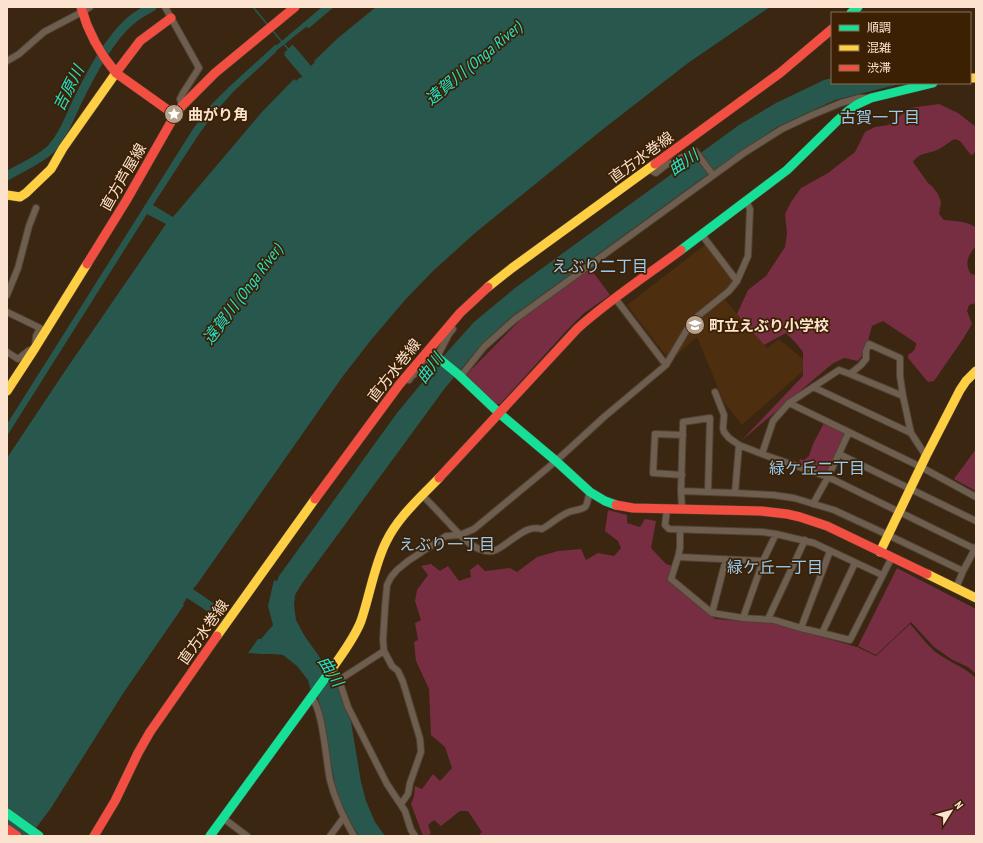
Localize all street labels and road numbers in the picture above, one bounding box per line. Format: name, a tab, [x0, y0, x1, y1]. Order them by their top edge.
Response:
street label: 直方水巻線	[605, 127, 677, 187]
street label: 直方芦屋線	[96, 140, 150, 214]
street label: 直方水巻線	[363, 335, 425, 405]
street label: 直方水巻線	[174, 596, 232, 668]

